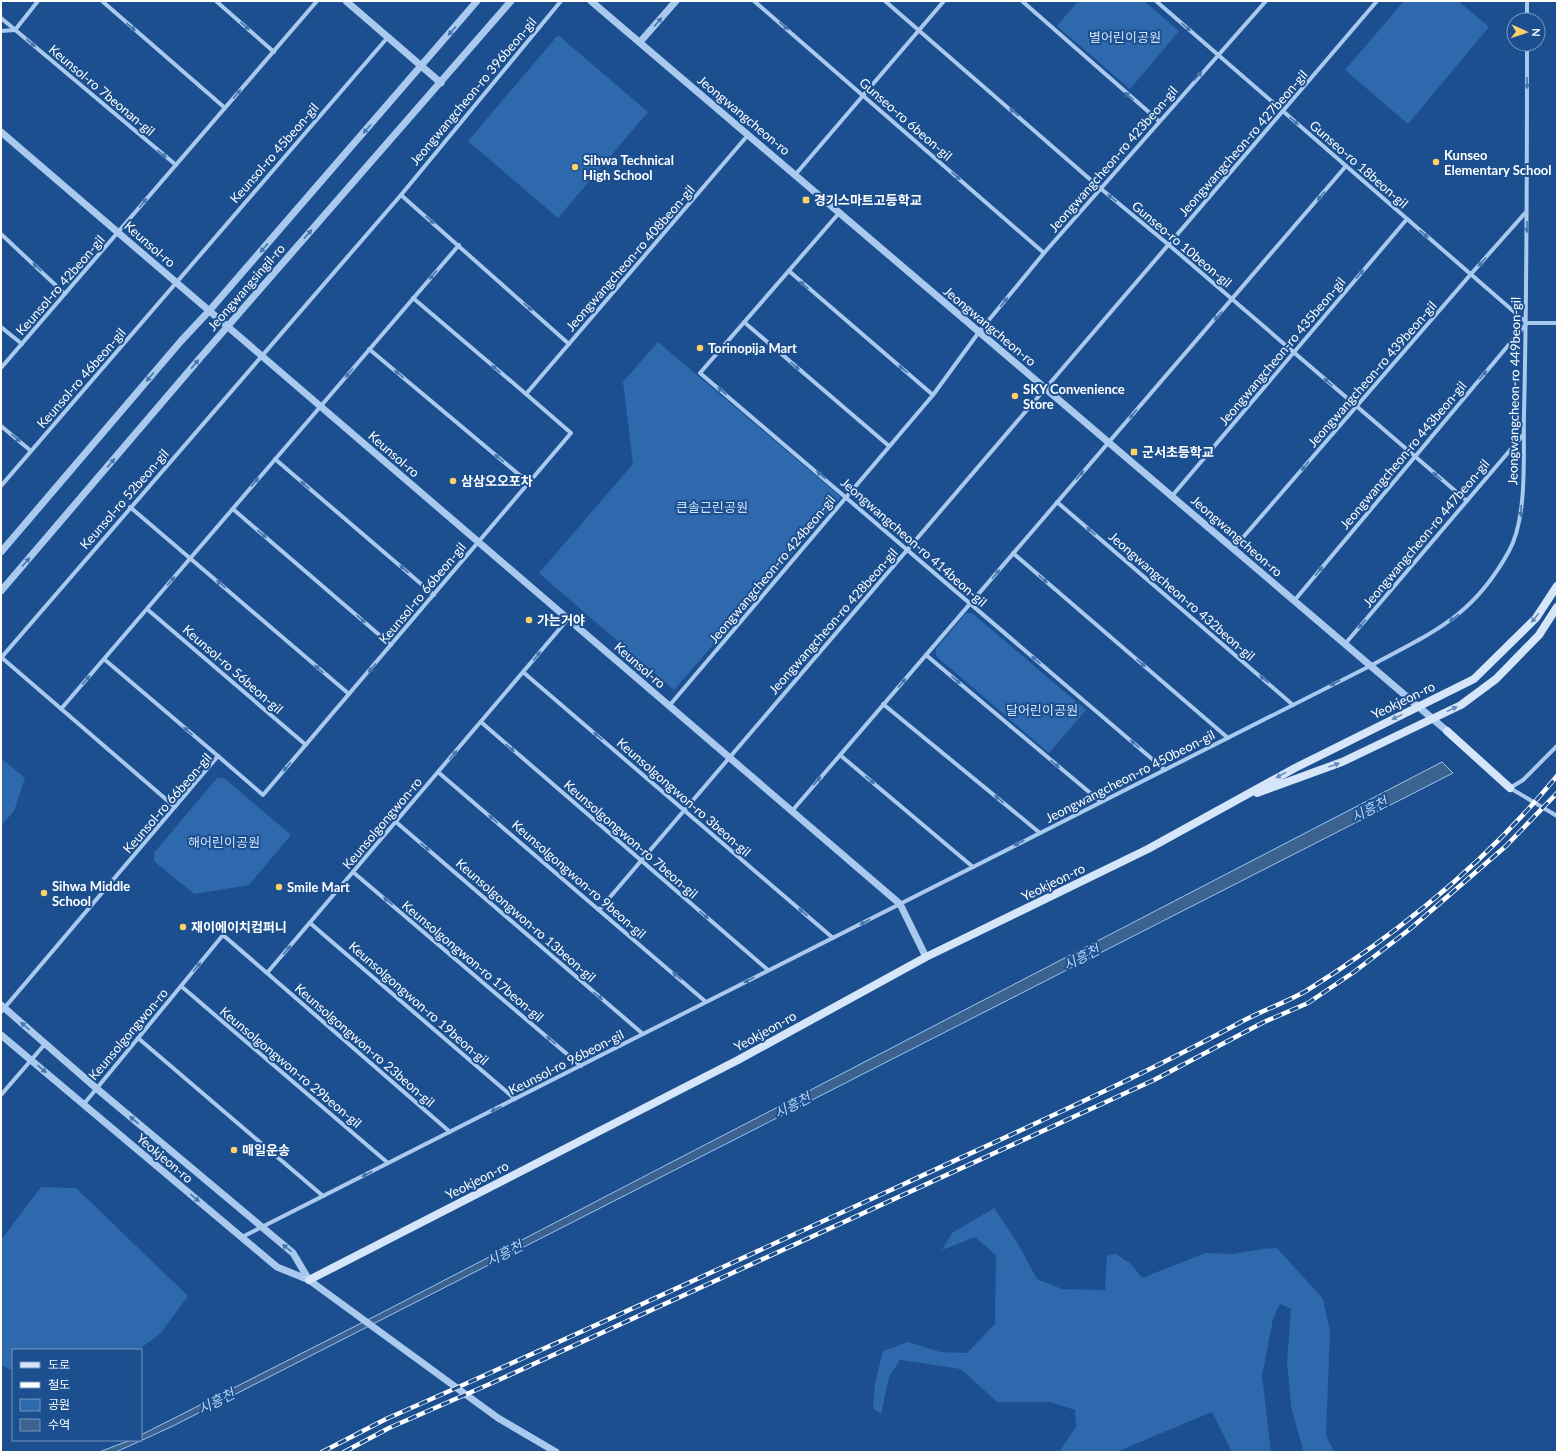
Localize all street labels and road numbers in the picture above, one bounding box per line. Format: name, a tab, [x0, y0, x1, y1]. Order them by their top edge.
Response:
street label: Jeongwangcheon-ro 396beon-gil	[406, 14, 540, 168]
street label: Keunsol-ro 7beonan-gil	[46, 41, 158, 139]
street label: Jeongwangcheon-ro 427beon-gil	[1175, 67, 1311, 219]
street label: Jeongwangcheon-ro	[695, 72, 793, 158]
street label: Gunseo-ro 6beon-gil	[856, 74, 956, 164]
street label: Jeongwangcheon-ro 423beon-gil	[1045, 83, 1181, 235]
street label: Keunsol-ro 45beon-gil	[226, 100, 322, 206]
street label: Gunseo-ro 18beon-gil	[1306, 117, 1412, 211]
street label: Jeongwangcheon-ro 408beon-gil	[562, 182, 698, 334]
street label: Gunseo-ro 10beon-gil	[1129, 198, 1235, 290]
street label: Keunsol-ro	[121, 218, 179, 270]
street label: Keunsol-ro 42beon-gil	[12, 232, 108, 338]
street label: Jeongwangsingil-ro	[204, 240, 288, 334]
street label: Jeongwangcheon-ro 435beon-gil	[1215, 274, 1349, 428]
street label: Jeongwangcheon-ro	[941, 283, 1039, 369]
street label: Jeongwangcheon-ro 449beon-gil	[1504, 297, 1524, 485]
street label: Jeongwangcheon-ro 439beon-gil	[1304, 298, 1440, 450]
street label: Keunsol-ro 46beon-gil	[33, 325, 129, 431]
street label: Jeongwangcheon-ro 443beon-gil	[1336, 378, 1470, 532]
street label: Keunsol-ro	[365, 428, 423, 480]
street label: Keunsol-ro 52beon-gil	[76, 446, 172, 552]
street label: Jeongwangcheon-ro 447beon-gil	[1359, 456, 1493, 610]
street label: Jeongwangcheon-ro 414beon-gil	[838, 474, 990, 610]
street label: Jeongwangcheon-ro 424beon-gil	[705, 492, 839, 646]
street label: Jeongwangcheon-ro	[1188, 492, 1286, 580]
street label: Jeongwangcheon-ro 432beon-gil	[1106, 528, 1258, 664]
street label: Keunsol-ro 66beon-gil	[375, 539, 469, 647]
street label: Jeongwangcheon-ro 428beon-gil	[765, 545, 901, 697]
street label: Keunsol-ro 56beon-gil	[180, 621, 286, 717]
street label: Keunsol-ro	[611, 639, 669, 691]
street label: Yeokjeon-ro	[1369, 678, 1437, 722]
street label: Jeongwangcheon-ro 450beon-gil	[1043, 726, 1217, 826]
street label: Keunsolgongwon-ro 3beon-gil	[614, 734, 754, 860]
street label: Keunsol-ro 66beon-gil	[119, 750, 215, 856]
street label: Keunsolgongwon-ro	[339, 774, 425, 872]
street label: Keunsolgongwon-ro 7beon-gil	[561, 776, 701, 902]
street label: Keunsolgongwon-ro 9beon-gil	[509, 816, 649, 942]
street label: Keunsolgongwon-ro 13beon-gil	[453, 855, 599, 985]
street label: Yeokjeon-ro	[1019, 860, 1087, 904]
street label: Keunsolgongwon-ro 17beon-gil	[399, 897, 547, 1025]
street label: Keunsolgongwon-ro 19beon-gil	[346, 938, 492, 1068]
street label: Keunsolgongwon-ro 23beon-gil	[292, 980, 438, 1110]
street label: Keunsolgongwon-ro	[85, 985, 171, 1083]
street label: Keunsolgongwon-ro 29beon-gil	[217, 1003, 365, 1131]
street label: Yeokjeon-ro	[731, 1007, 799, 1055]
street label: Keunsol-ro 96beon-gil	[506, 1026, 626, 1098]
street label: Yeokjeon-ro	[134, 1130, 196, 1186]
street label: Yeokjeon-ro	[443, 1157, 511, 1203]

